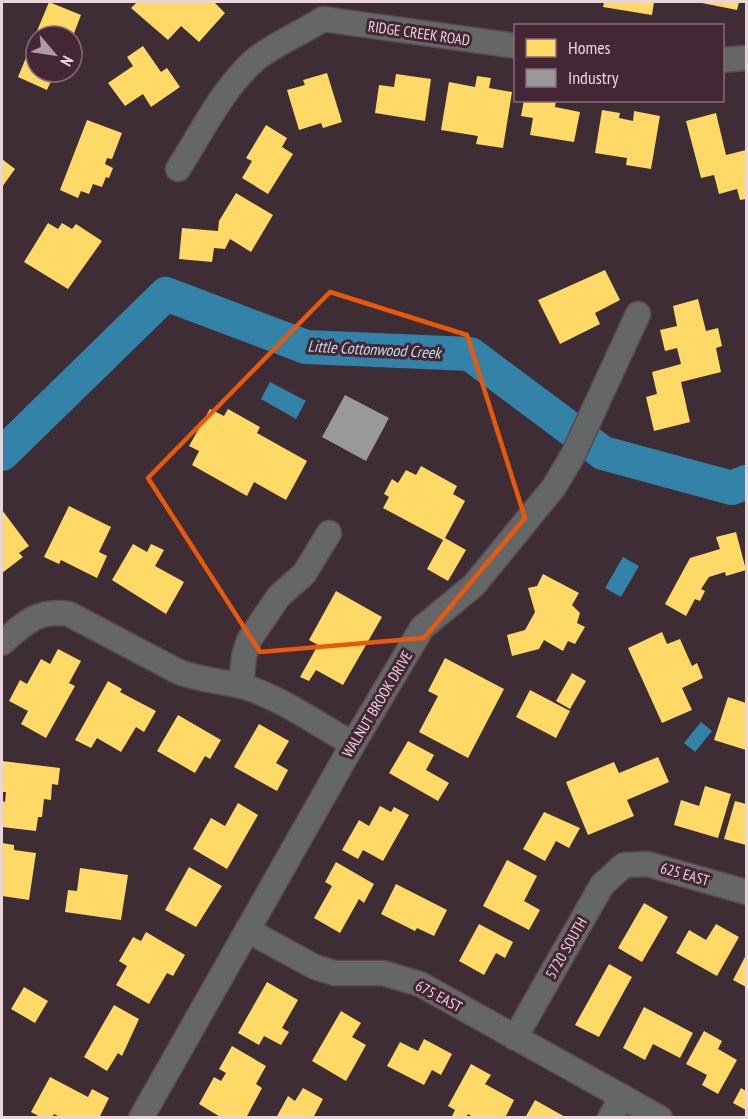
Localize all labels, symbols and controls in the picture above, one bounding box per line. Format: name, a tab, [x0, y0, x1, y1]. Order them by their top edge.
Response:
street label: RIDGE CREEK ROAD	[367, 16, 471, 50]
north arrow	[24, 24, 84, 84]
legend	[514, 24, 724, 102]
text: Homes	[568, 36, 611, 59]
text: N	[56, 53, 78, 70]
text: Industry	[568, 66, 619, 89]
water label: Little Cottonwood Creek	[307, 336, 443, 363]
street label: WALNUT BROOK DRIVE	[338, 647, 416, 761]
street label: 625 EAST	[658, 858, 712, 890]
street label: 5720 SOUTH	[541, 914, 591, 982]
street label: 675 EAST	[412, 976, 466, 1016]

